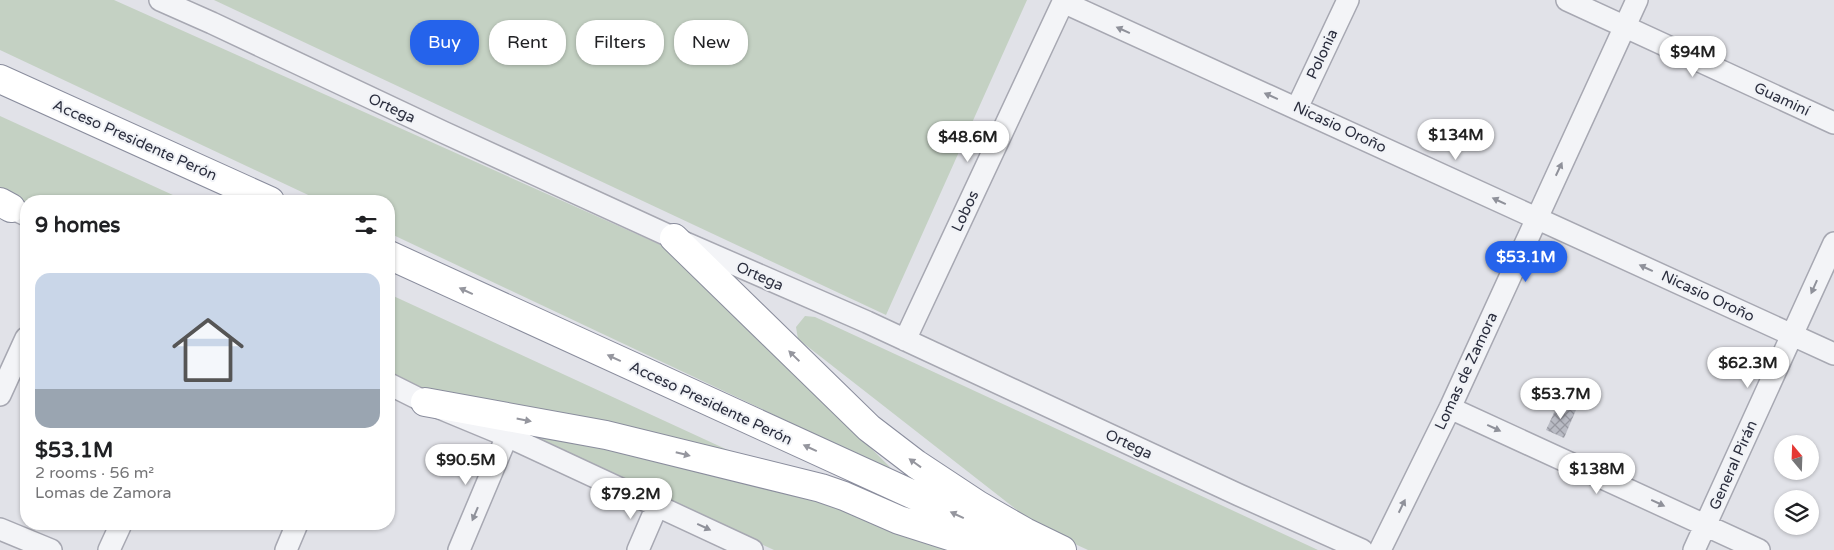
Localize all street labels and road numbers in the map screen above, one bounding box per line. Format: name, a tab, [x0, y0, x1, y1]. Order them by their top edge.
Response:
street label: Polonia	[1303, 26, 1341, 82]
street label: Guaminí	[1751, 78, 1813, 120]
street label: Ortega	[366, 89, 418, 127]
street label: Acceso Presidente Perón	[50, 96, 220, 184]
street label: Nicasio Oroño	[1290, 98, 1390, 156]
street label: Lobos	[948, 187, 982, 235]
street label: Ortega	[734, 258, 786, 294]
street label: Nicasio Oroño	[1658, 267, 1758, 325]
street label: Lomas de Zamora	[1431, 309, 1501, 433]
street label: Acceso Presidente Perón	[627, 357, 795, 449]
street label: General Pirán	[1705, 417, 1761, 513]
street label: Ortega	[1103, 425, 1155, 463]

